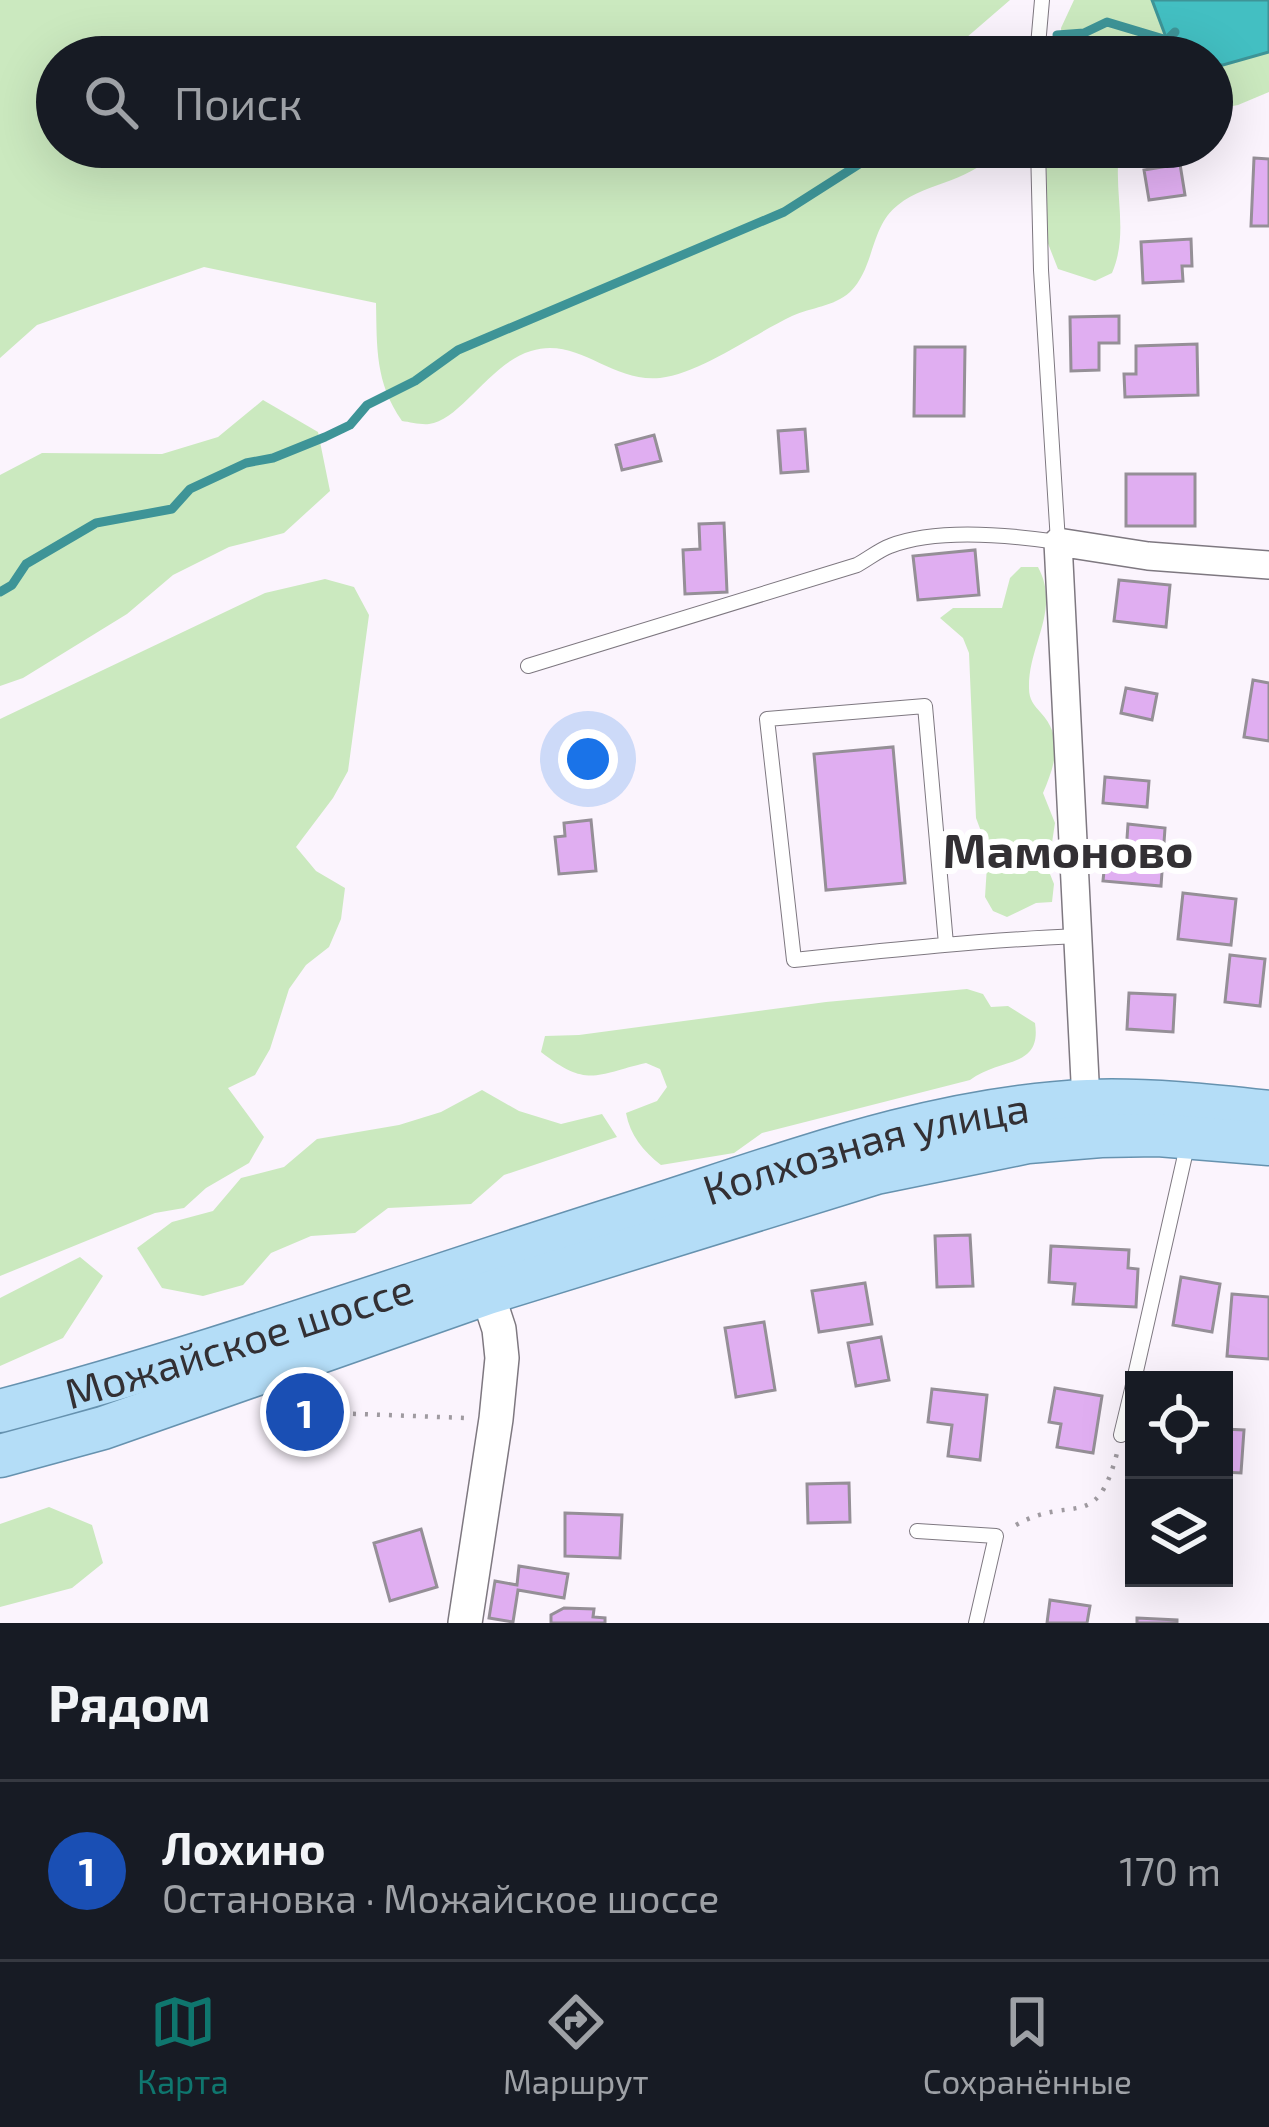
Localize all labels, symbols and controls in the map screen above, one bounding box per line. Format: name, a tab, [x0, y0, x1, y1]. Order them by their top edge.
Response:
search box	[36, 36, 1233, 168]
icon: search	[78, 69, 144, 135]
text: Поиск	[174, 75, 302, 129]
your location	[558, 729, 618, 789]
district label: Мамоново	[943, 820, 1193, 878]
street label: Колхозная улица	[696, 1081, 1032, 1213]
street label: Можайское шоссе	[59, 1261, 419, 1417]
pin: 1	[266, 1367, 344, 1457]
map controls	[1125, 1371, 1233, 1587]
button: locate	[1125, 1371, 1233, 1479]
button: layers	[1125, 1479, 1233, 1587]
text: Рядом	[48, 1671, 211, 1732]
text: Лохино	[162, 1820, 326, 1874]
text: 1	[79, 1847, 95, 1894]
text: 170 m	[1119, 1847, 1221, 1894]
text: Остановка · Можайское шоссе	[162, 1874, 719, 1921]
tab: Карта	[137, 1989, 229, 2101]
tab: Маршрут	[503, 1989, 649, 2101]
tab: Сохранённые	[923, 1989, 1132, 2101]

